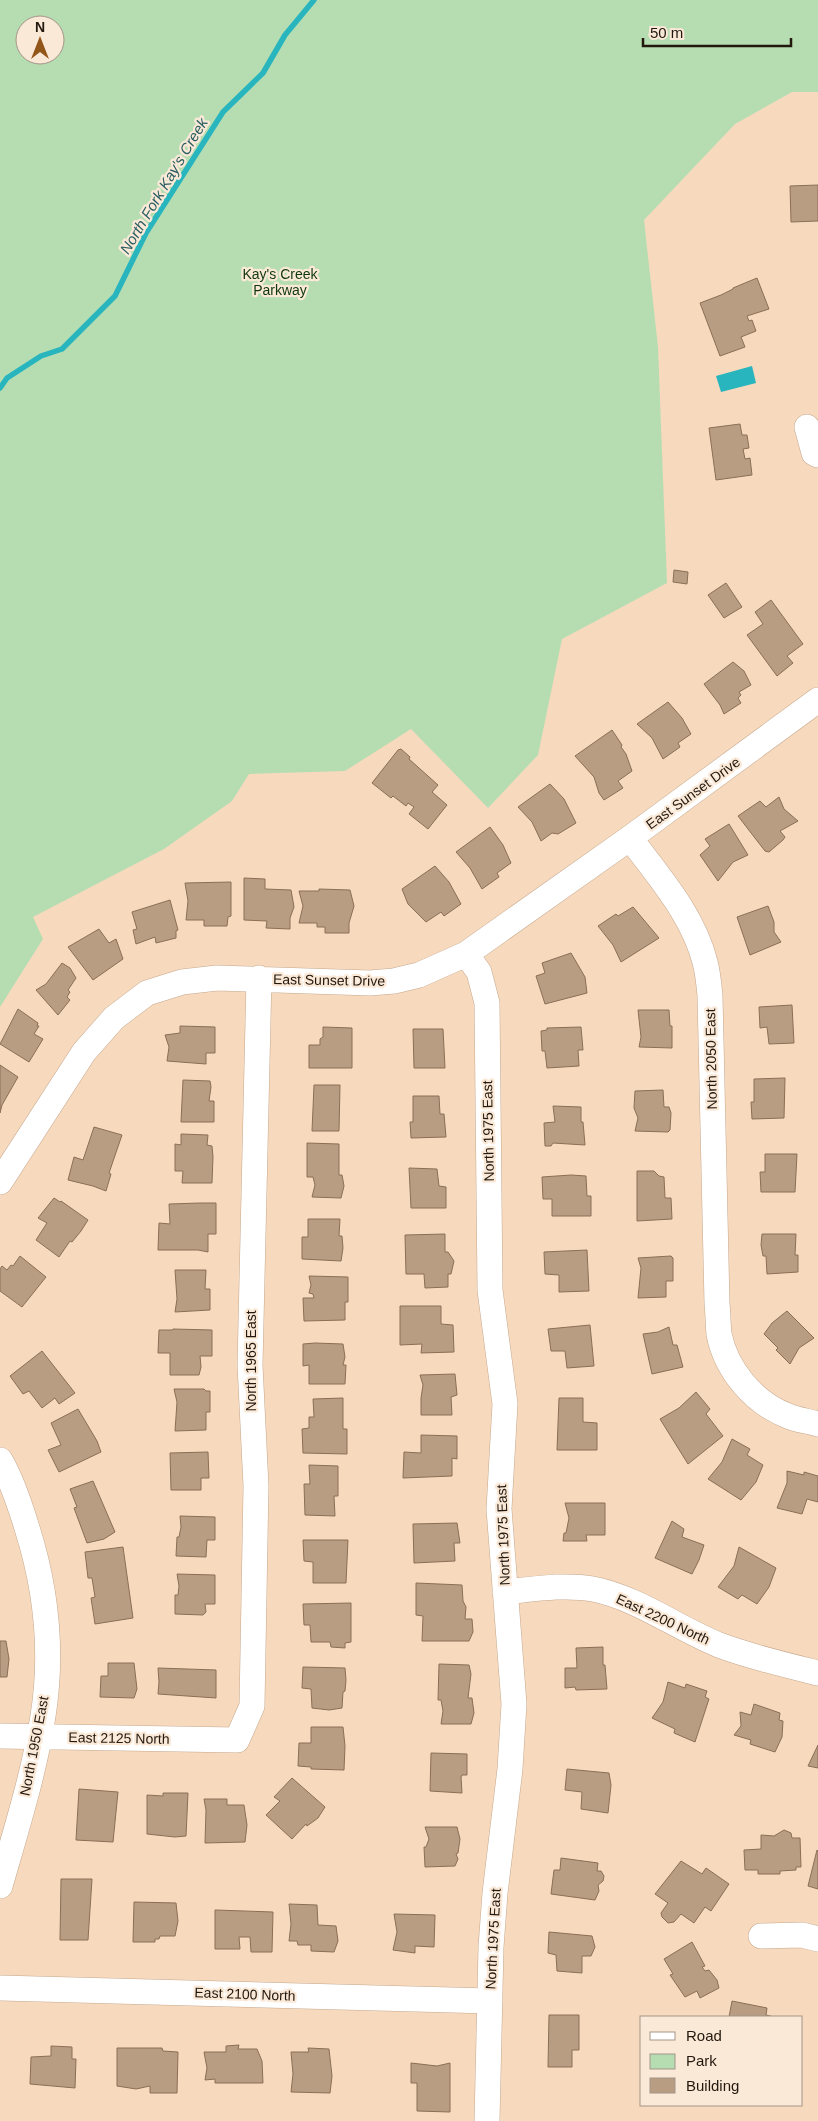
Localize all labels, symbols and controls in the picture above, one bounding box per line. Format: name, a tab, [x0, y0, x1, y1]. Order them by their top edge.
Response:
north arrow	[15, 15, 65, 65]
scale bar	[643, 15, 790, 47]
text: N	[35, 19, 45, 35]
text: 50 m	[650, 24, 683, 41]
water label: North Fork Kay's Creek	[116, 113, 212, 257]
park label: Kay's Creek Parkway	[242, 266, 319, 298]
street label: East Sunset Drive	[643, 753, 743, 832]
street label: East Sunset Drive	[273, 971, 385, 989]
street label: North 2050 East	[702, 1008, 720, 1110]
street label: North 1975 East	[479, 1080, 497, 1182]
street label: North 1965 East	[243, 1310, 259, 1412]
street label: North 1975 East	[493, 1484, 513, 1586]
street label: East 2200 North	[614, 1590, 712, 1648]
street label: North 1950 East	[16, 1695, 52, 1797]
street label: East 2125 North	[68, 1729, 170, 1747]
street label: North 1975 East	[482, 1888, 504, 1990]
street label: East 2100 North	[194, 1984, 296, 2004]
legend	[640, 2016, 803, 2106]
text: Road	[686, 2027, 722, 2044]
text: Park	[686, 2052, 717, 2069]
text: Building	[686, 2077, 739, 2094]

